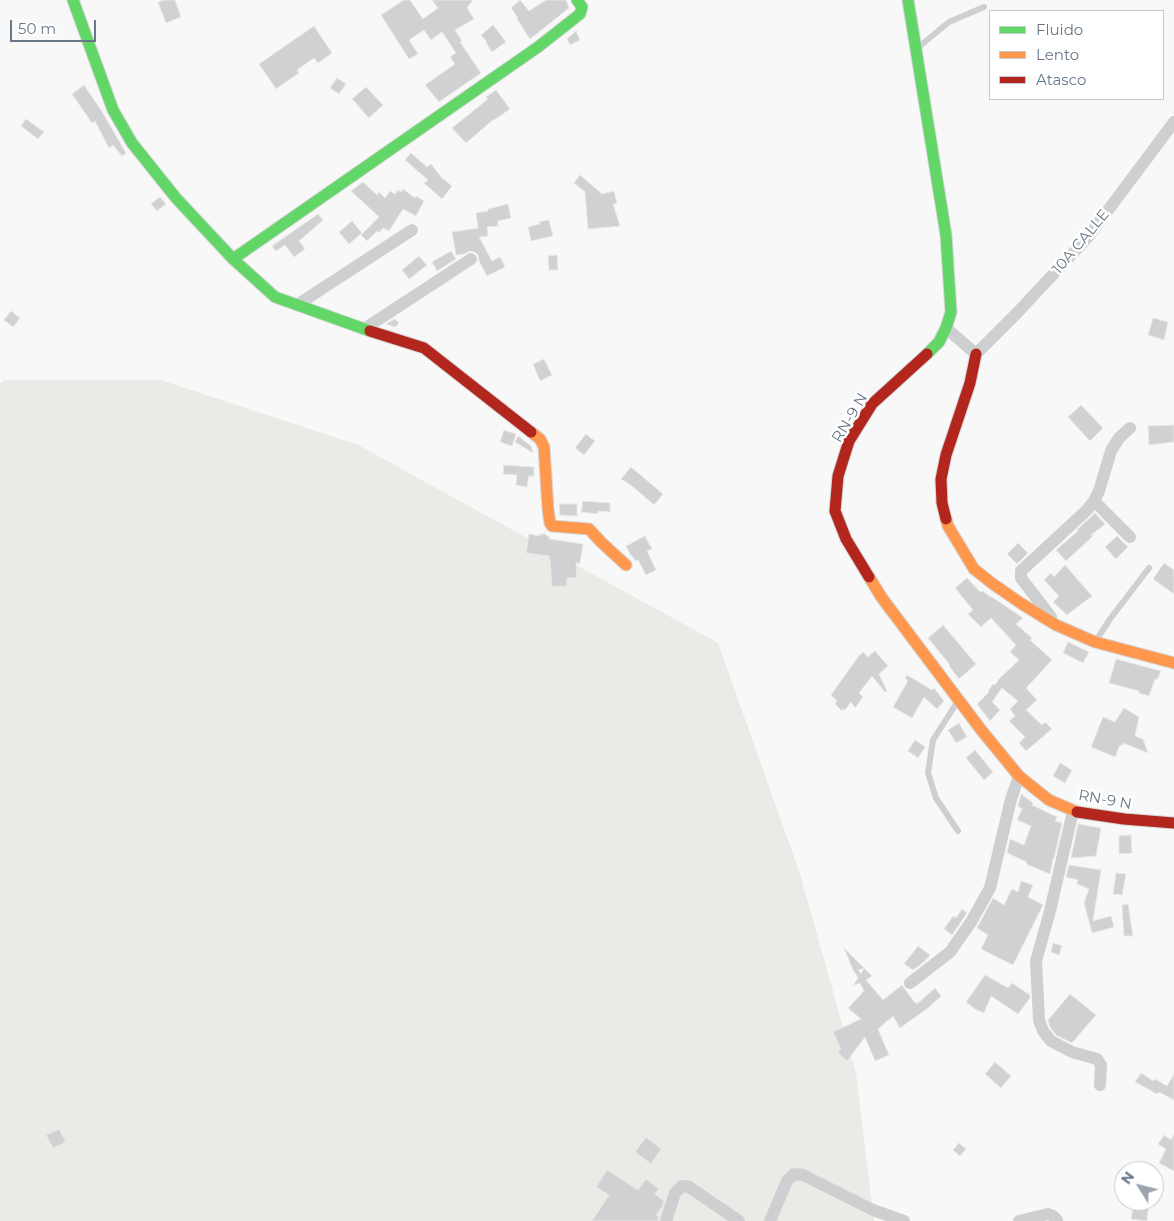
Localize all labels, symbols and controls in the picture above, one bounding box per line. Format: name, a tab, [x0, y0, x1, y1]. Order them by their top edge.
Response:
scale bar	[12, 10, 99, 42]
legend	[989, 10, 1164, 100]
text: 50 m	[18, 19, 56, 38]
text: Fluido	[1036, 20, 1083, 39]
text: Lento	[1036, 45, 1079, 64]
text: Atasco	[1036, 70, 1086, 89]
street label: 10A CALLE	[1049, 206, 1113, 278]
street label: RN-9 N	[828, 390, 872, 446]
street label: RN-9 N	[1077, 786, 1133, 814]
north arrow	[1114, 1161, 1164, 1211]
text: N	[1117, 1168, 1138, 1188]

